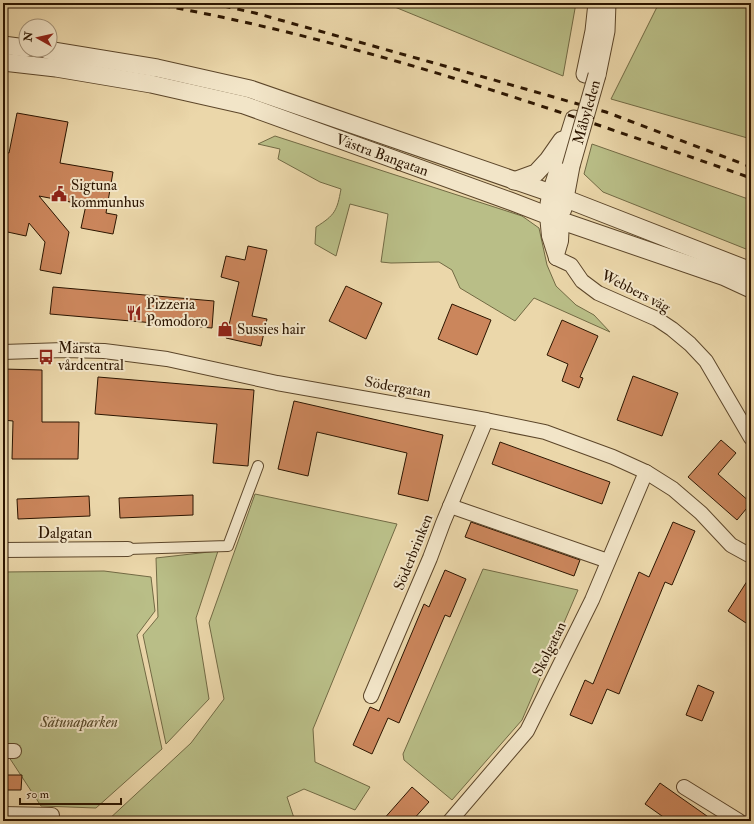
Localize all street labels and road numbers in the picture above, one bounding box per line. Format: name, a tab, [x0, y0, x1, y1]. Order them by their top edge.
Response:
street label: Måbyleden	[569, 78, 605, 147]
street label: Västra Bangatan	[333, 130, 431, 181]
street label: Webbers väg	[597, 265, 674, 317]
street label: Södergatan	[363, 372, 433, 403]
street label: Söderbrinken	[390, 511, 437, 593]
street label: Dalgatan	[38, 524, 93, 543]
street label: Skolgatan	[528, 619, 571, 680]

